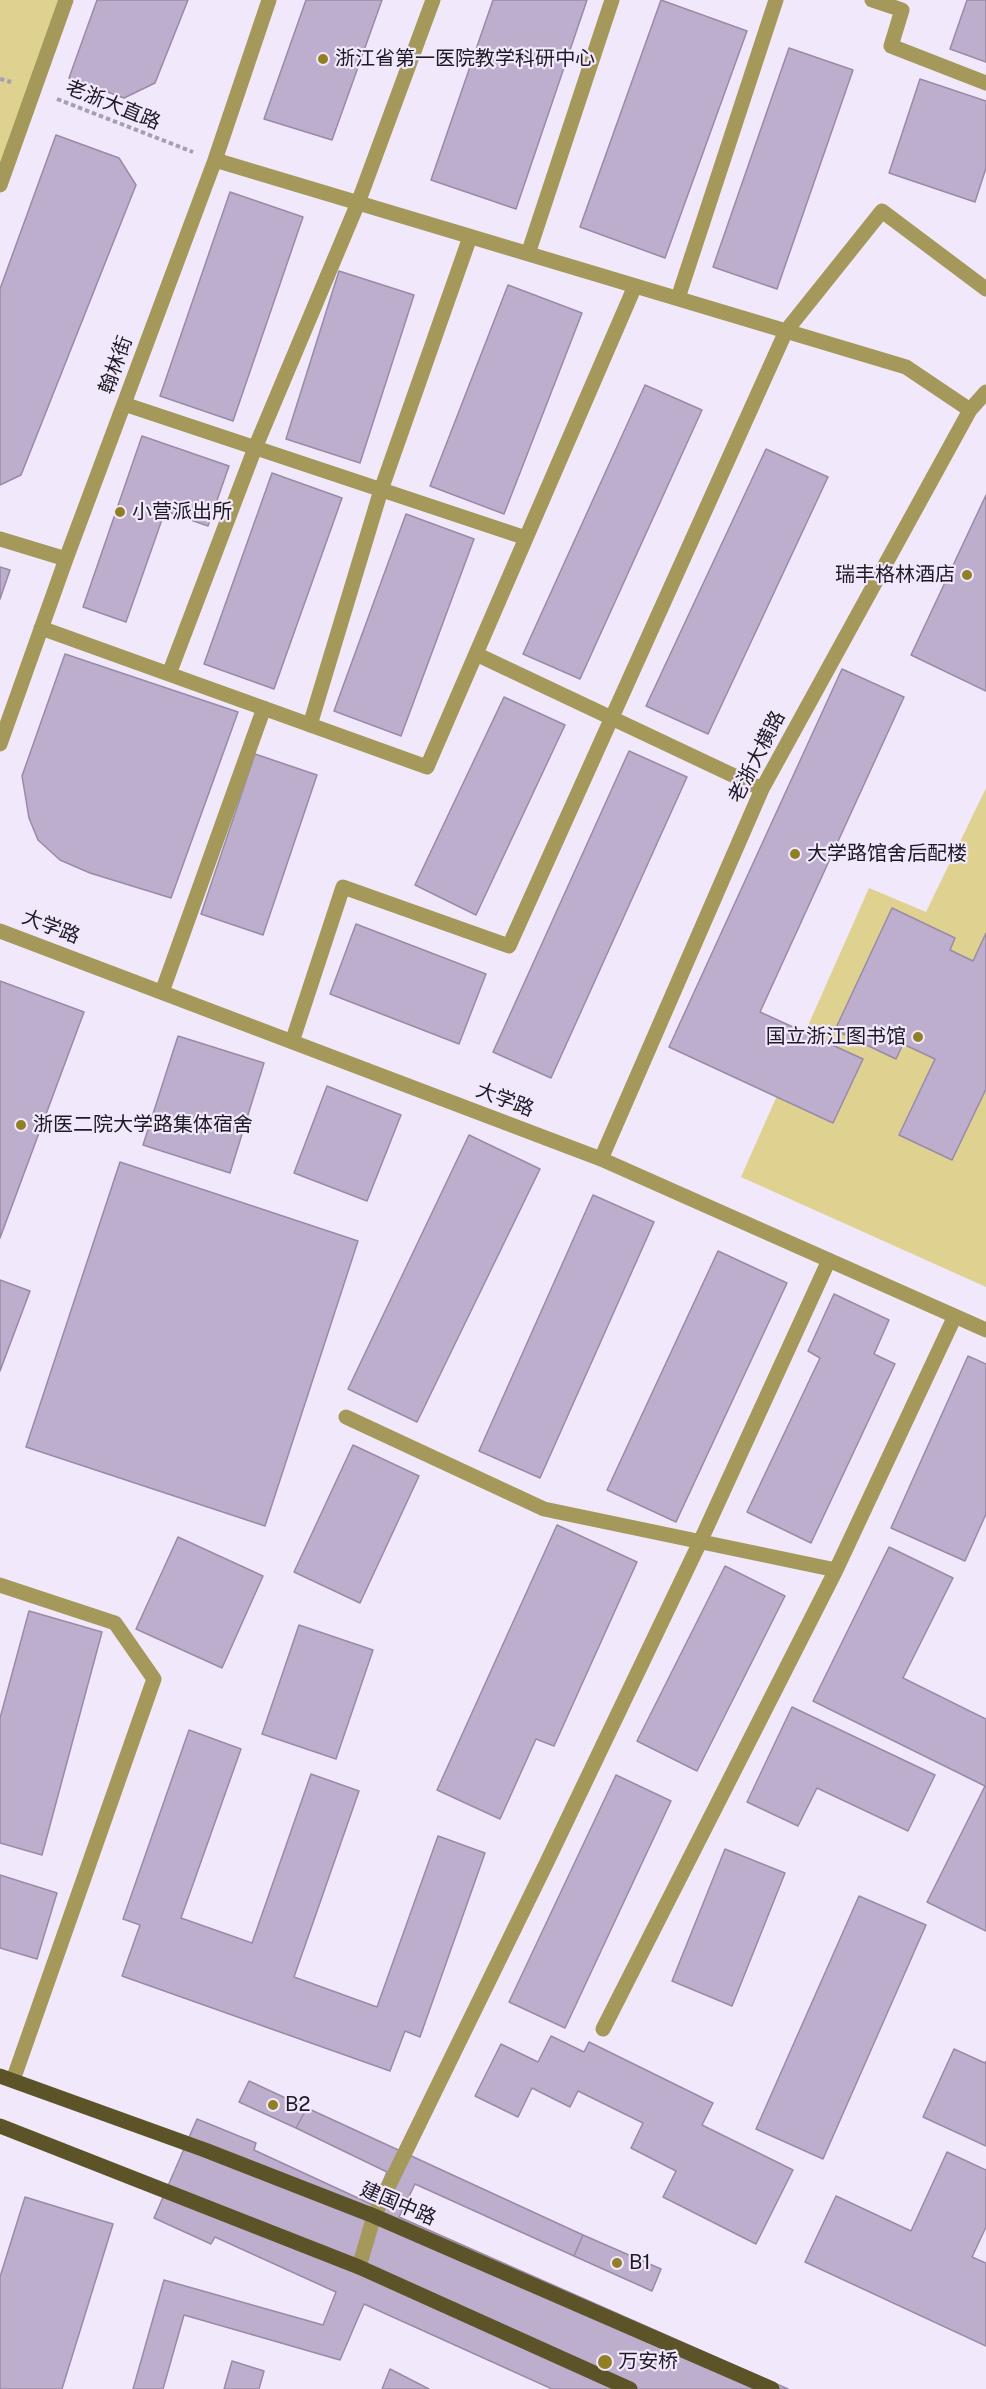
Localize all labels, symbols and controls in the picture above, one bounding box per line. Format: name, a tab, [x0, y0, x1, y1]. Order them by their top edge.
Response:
place label: 浙江省第一医院教学科研中心	[335, 47, 595, 71]
marker: 浙江省第一医院教学科研中心	[316, 52, 330, 66]
street label: 老浙大直路	[62, 75, 164, 135]
street label: 翰林街	[94, 333, 138, 397]
place label: 小营派出所	[132, 500, 232, 524]
marker: 小营派出所	[113, 505, 127, 519]
place label: 瑞丰格林酒店	[835, 563, 955, 587]
marker: 瑞丰格林酒店	[960, 568, 974, 582]
street label: 老浙大横路	[724, 707, 790, 807]
place label: 大学路馆舍后配楼	[807, 842, 967, 866]
marker: 大学路馆舍后配楼	[788, 847, 802, 861]
street label: 大学路	[19, 905, 83, 949]
place label: 国立浙江图书馆	[766, 1025, 906, 1049]
marker: 国立浙江图书馆	[911, 1030, 925, 1044]
street label: 大学路	[473, 1078, 537, 1122]
place label: 浙医二院大学路集体宿舍	[33, 1113, 253, 1137]
marker: 浙医二院大学路集体宿舍	[14, 1118, 28, 1132]
place label: B2	[285, 2093, 310, 2117]
marker: B2	[266, 2098, 280, 2112]
street label: 建国中路	[356, 2177, 440, 2231]
place label: B1	[629, 2251, 651, 2275]
marker: B1	[610, 2256, 624, 2270]
place label: 万安桥	[618, 2350, 678, 2374]
marker: 万安桥	[596, 2353, 614, 2371]

